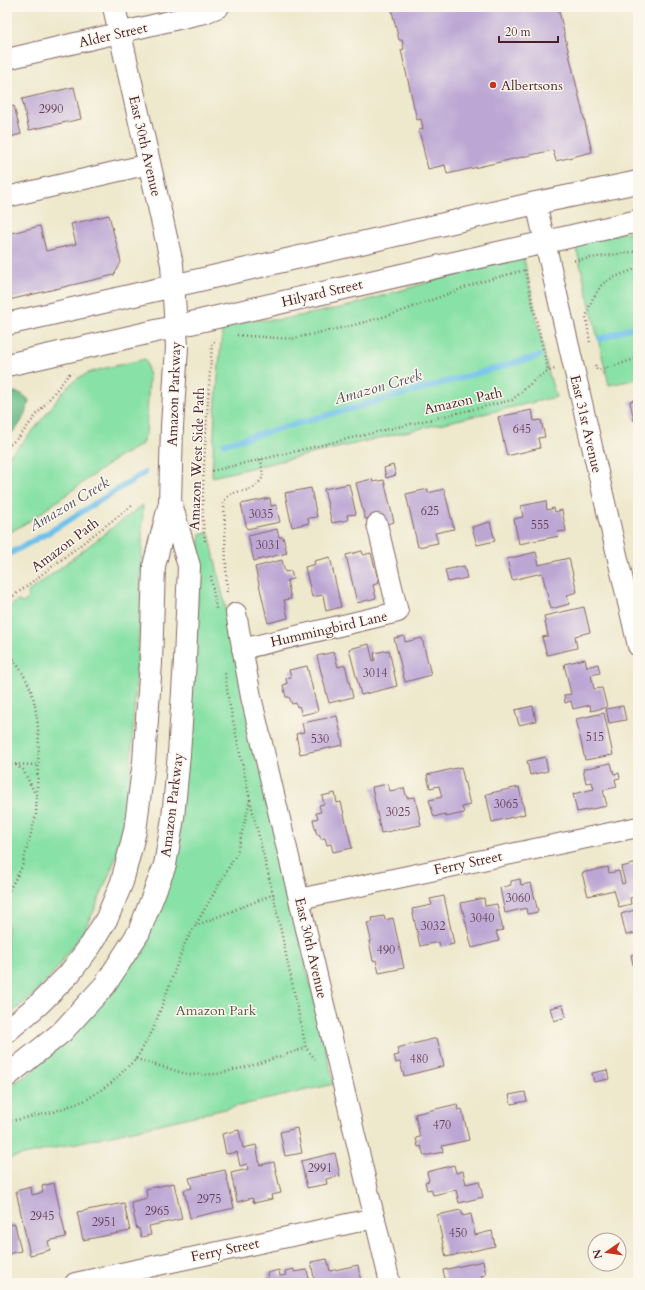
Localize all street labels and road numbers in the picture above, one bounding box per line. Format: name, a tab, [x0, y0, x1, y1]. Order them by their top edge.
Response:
street label: Alder Street	[77, 18, 150, 52]
street label: East 30th Avenue	[124, 94, 166, 198]
street label: Hilyard Street	[280, 274, 365, 312]
street label: Amazon Parkway	[163, 341, 185, 447]
street label: East 31st Avenue	[565, 373, 607, 475]
street label: Amazon Path	[422, 383, 504, 419]
street label: Amazon West Side Path	[185, 387, 209, 531]
street label: Amazon Path	[27, 513, 103, 577]
street label: Hummingbird Lane	[269, 606, 389, 652]
street label: Amazon Parkway	[156, 751, 188, 858]
street label: Ferry Street	[432, 846, 504, 880]
street label: East 30th Avenue	[290, 896, 332, 1000]
street label: Ferry Street	[189, 1233, 261, 1267]

